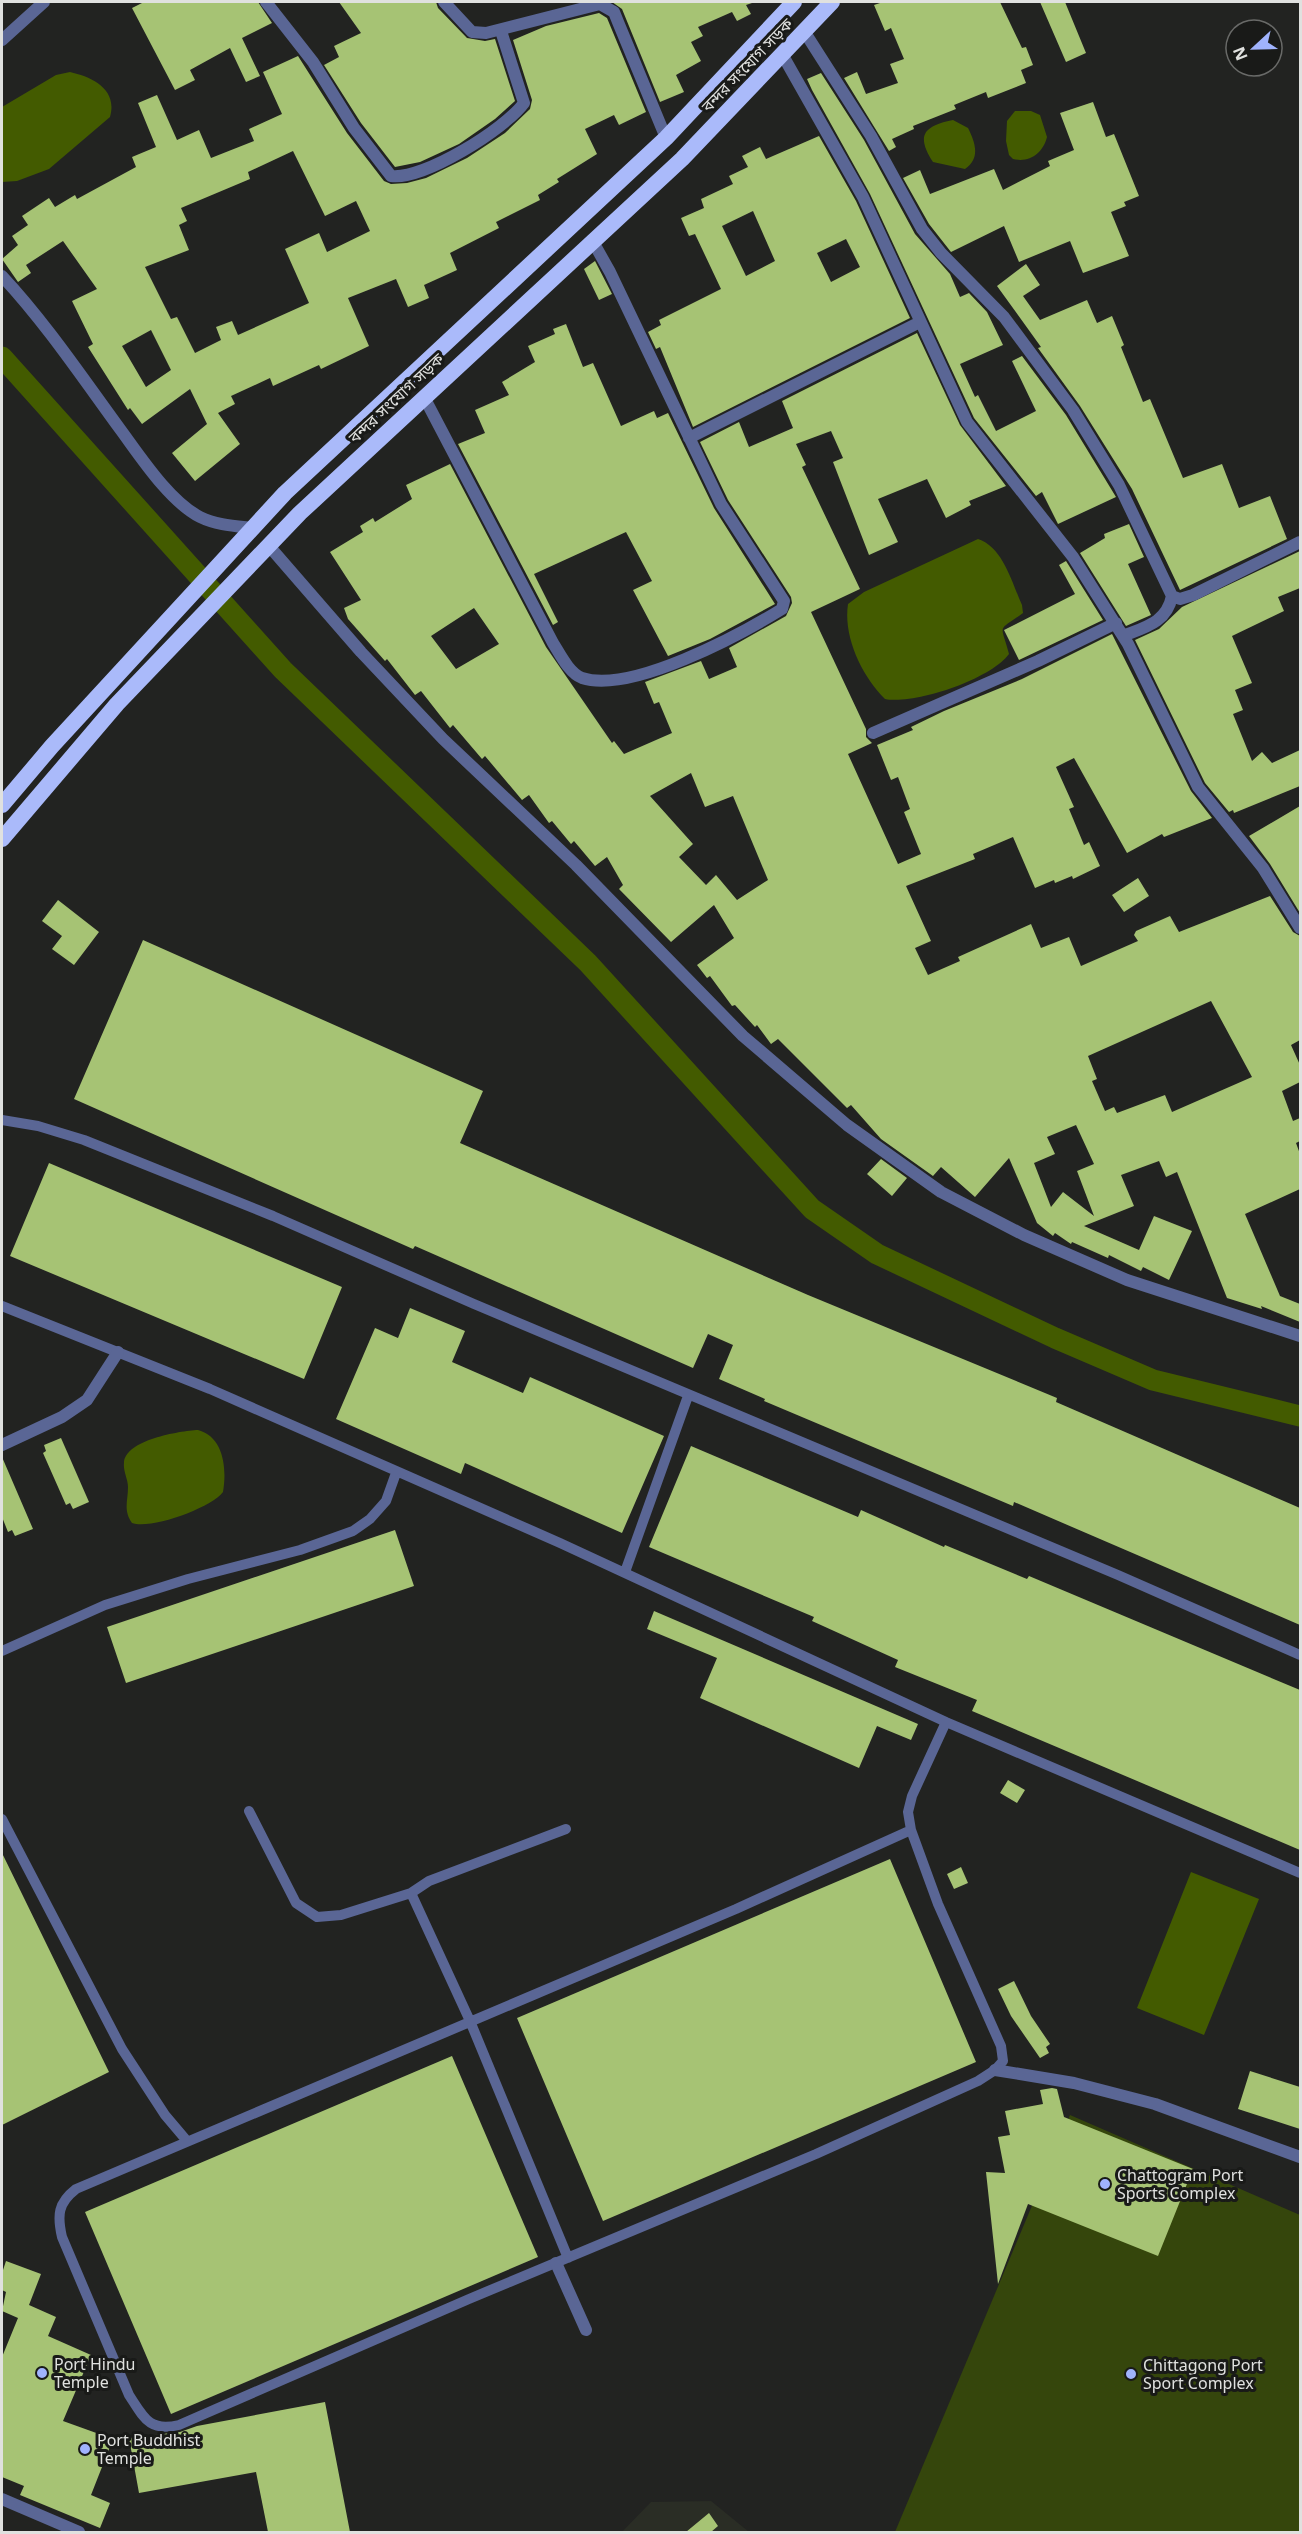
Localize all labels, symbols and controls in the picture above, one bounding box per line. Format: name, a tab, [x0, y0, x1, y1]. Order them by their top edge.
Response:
street label: বন্দর সংযোগ সড়ক	[696, 12, 798, 117]
north arrow	[1224, 18, 1284, 78]
text: N	[1227, 43, 1253, 64]
street label: বন্দর সংযোগ সড়ক	[343, 347, 449, 449]
place label: Chattogram Port Sports Complex	[1117, 2164, 1243, 2204]
marker: Chattogram Port Sports Complex	[1098, 2177, 1112, 2191]
place label: Port Hindu Temple	[54, 2353, 136, 2393]
place label: Chittagong Port Sport Complex	[1143, 2354, 1263, 2394]
marker: Port Hindu Temple	[35, 2366, 49, 2380]
marker: Chittagong Port Sport Complex	[1124, 2367, 1138, 2381]
place label: Port Buddhist Temple	[97, 2429, 201, 2469]
marker: Port Buddhist Temple	[78, 2442, 92, 2456]

